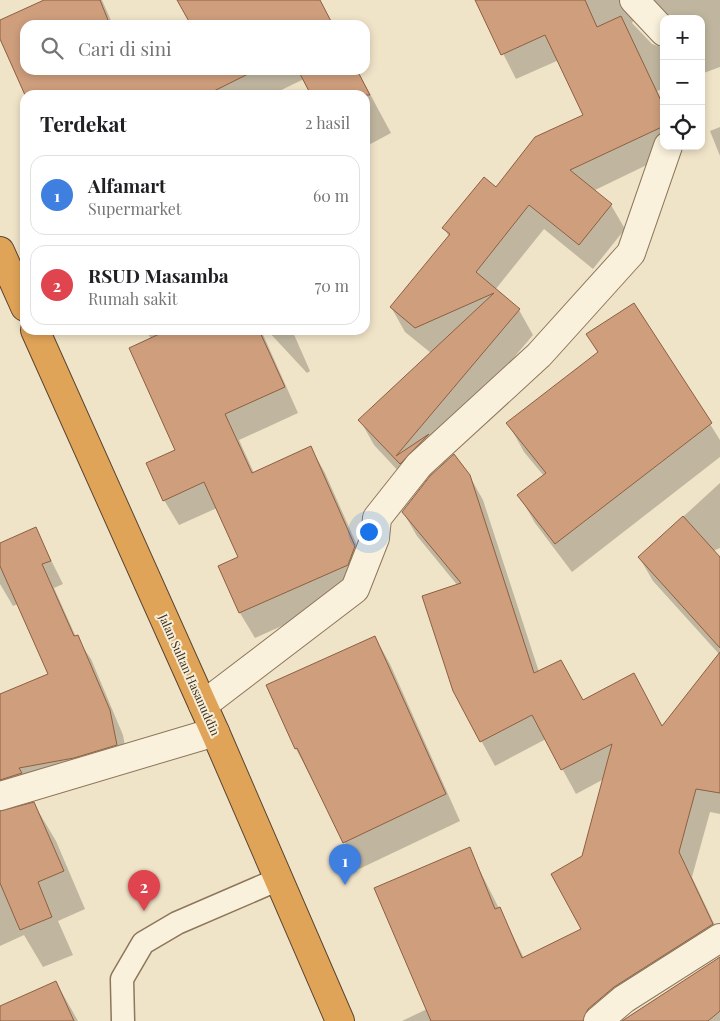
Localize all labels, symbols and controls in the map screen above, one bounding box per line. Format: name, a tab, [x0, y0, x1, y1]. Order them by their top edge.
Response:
map controls	[660, 15, 705, 150]
button: +	[660, 15, 705, 60]
search box	[20, 20, 370, 75]
icon: search	[38, 34, 66, 62]
text: Cari di sini	[78, 35, 172, 61]
button: −	[660, 60, 705, 105]
button: locate	[660, 105, 705, 150]
text: Terdekat	[40, 109, 127, 137]
text: 2 hasil	[305, 112, 350, 133]
text: Alfamart	[88, 172, 166, 198]
text: 1	[54, 185, 60, 206]
text: 60 m	[313, 185, 349, 206]
text: Supermarket	[88, 198, 182, 219]
text: RSUD Masamba	[88, 262, 229, 288]
text: 2	[53, 275, 61, 296]
text: 70 m	[315, 275, 349, 296]
text: Rumah sakit	[88, 288, 178, 309]
your location	[356, 519, 382, 545]
street label: Jalan Sultan Hasanuddin	[155, 610, 224, 738]
pin: 1	[329, 844, 361, 885]
pin: 2	[128, 870, 160, 911]

